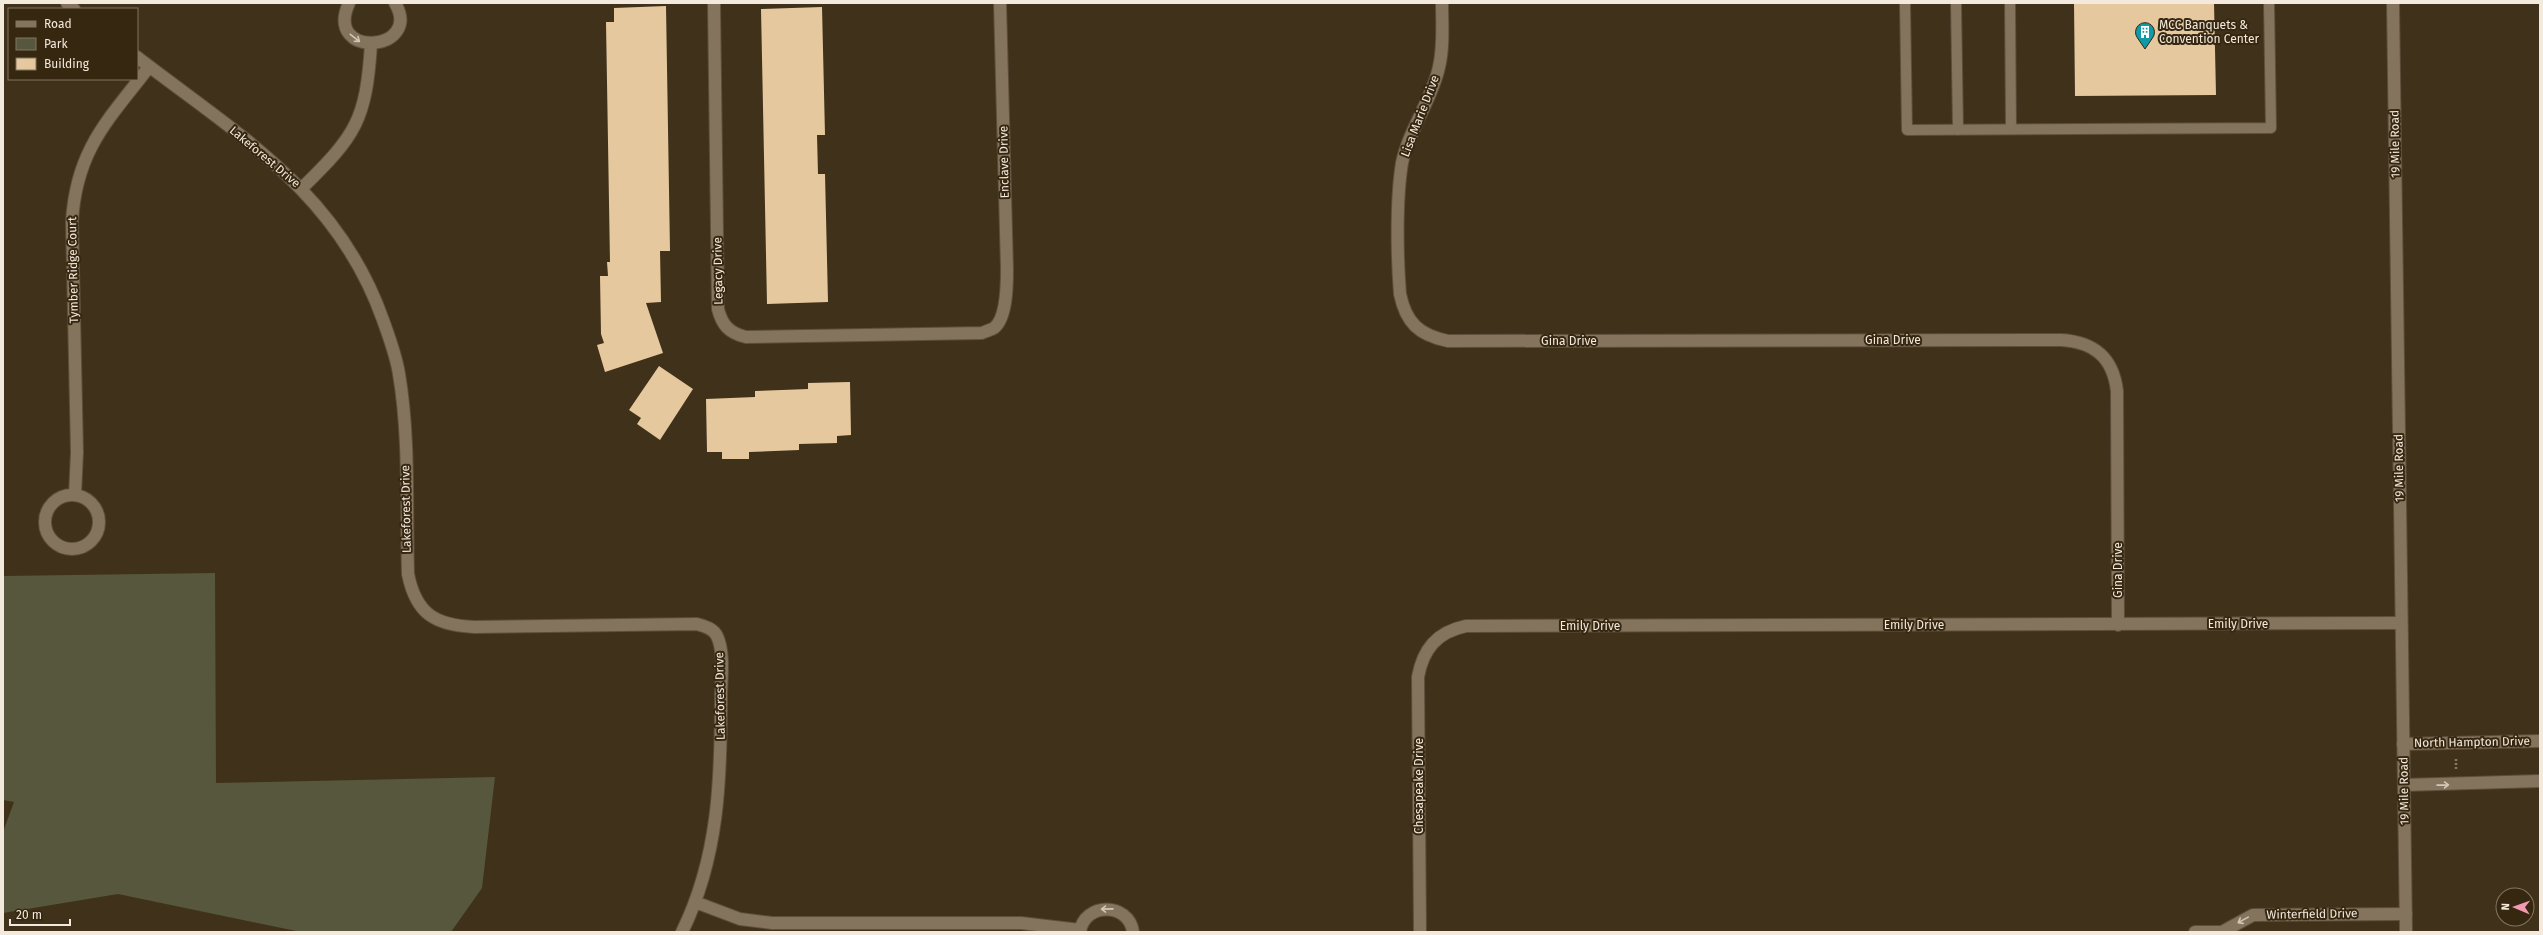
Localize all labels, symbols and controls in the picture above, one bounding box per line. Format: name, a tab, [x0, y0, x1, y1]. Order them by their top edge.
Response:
legend	[8, 8, 138, 80]
text: Road	[44, 17, 72, 31]
place label: MCC Banquets & Convention Center	[2159, 18, 2260, 46]
building icon: MCC Banquets & Convention Center	[2134, 21, 2156, 49]
one-way arrow	[350, 33, 361, 42]
text: Park	[44, 37, 68, 51]
text: Building	[44, 57, 90, 71]
street label: Lisa Marie Drive	[1398, 73, 1442, 159]
street label: 19 Mile Road	[2387, 110, 2403, 178]
street label: Lakeforest Drive	[227, 123, 303, 191]
street label: Enclave Drive	[996, 126, 1012, 198]
street label: Tymber Ridge Court	[65, 216, 81, 323]
street label: Legacy Drive	[710, 237, 726, 305]
street label: Gina Drive	[1865, 333, 1921, 347]
street label: Gina Drive	[1541, 334, 1597, 348]
street label: 19 Mile Road	[2391, 434, 2407, 502]
street label: Lakeforest Drive	[398, 465, 414, 553]
street label: Gina Drive	[2111, 542, 2125, 598]
street label: Emily Drive	[2208, 617, 2268, 631]
street label: Emily Drive	[1884, 618, 1944, 632]
street label: Emily Drive	[1560, 619, 1620, 633]
street label: Lakeforest Drive	[712, 652, 728, 740]
street label: North Hampton Drive	[2414, 734, 2530, 750]
street label: Chesapeake Drive	[1412, 738, 1426, 834]
street label: 19 Mile Road	[2396, 757, 2412, 825]
one-way arrow	[2436, 781, 2449, 789]
north arrow	[2495, 887, 2535, 927]
scale bar	[10, 901, 70, 927]
text: N	[2499, 903, 2512, 911]
one-way arrow	[1100, 906, 1113, 913]
street label: Winterfield Drive	[2266, 906, 2358, 922]
text: 20 m	[16, 908, 42, 922]
one-way arrow	[2237, 917, 2249, 925]

